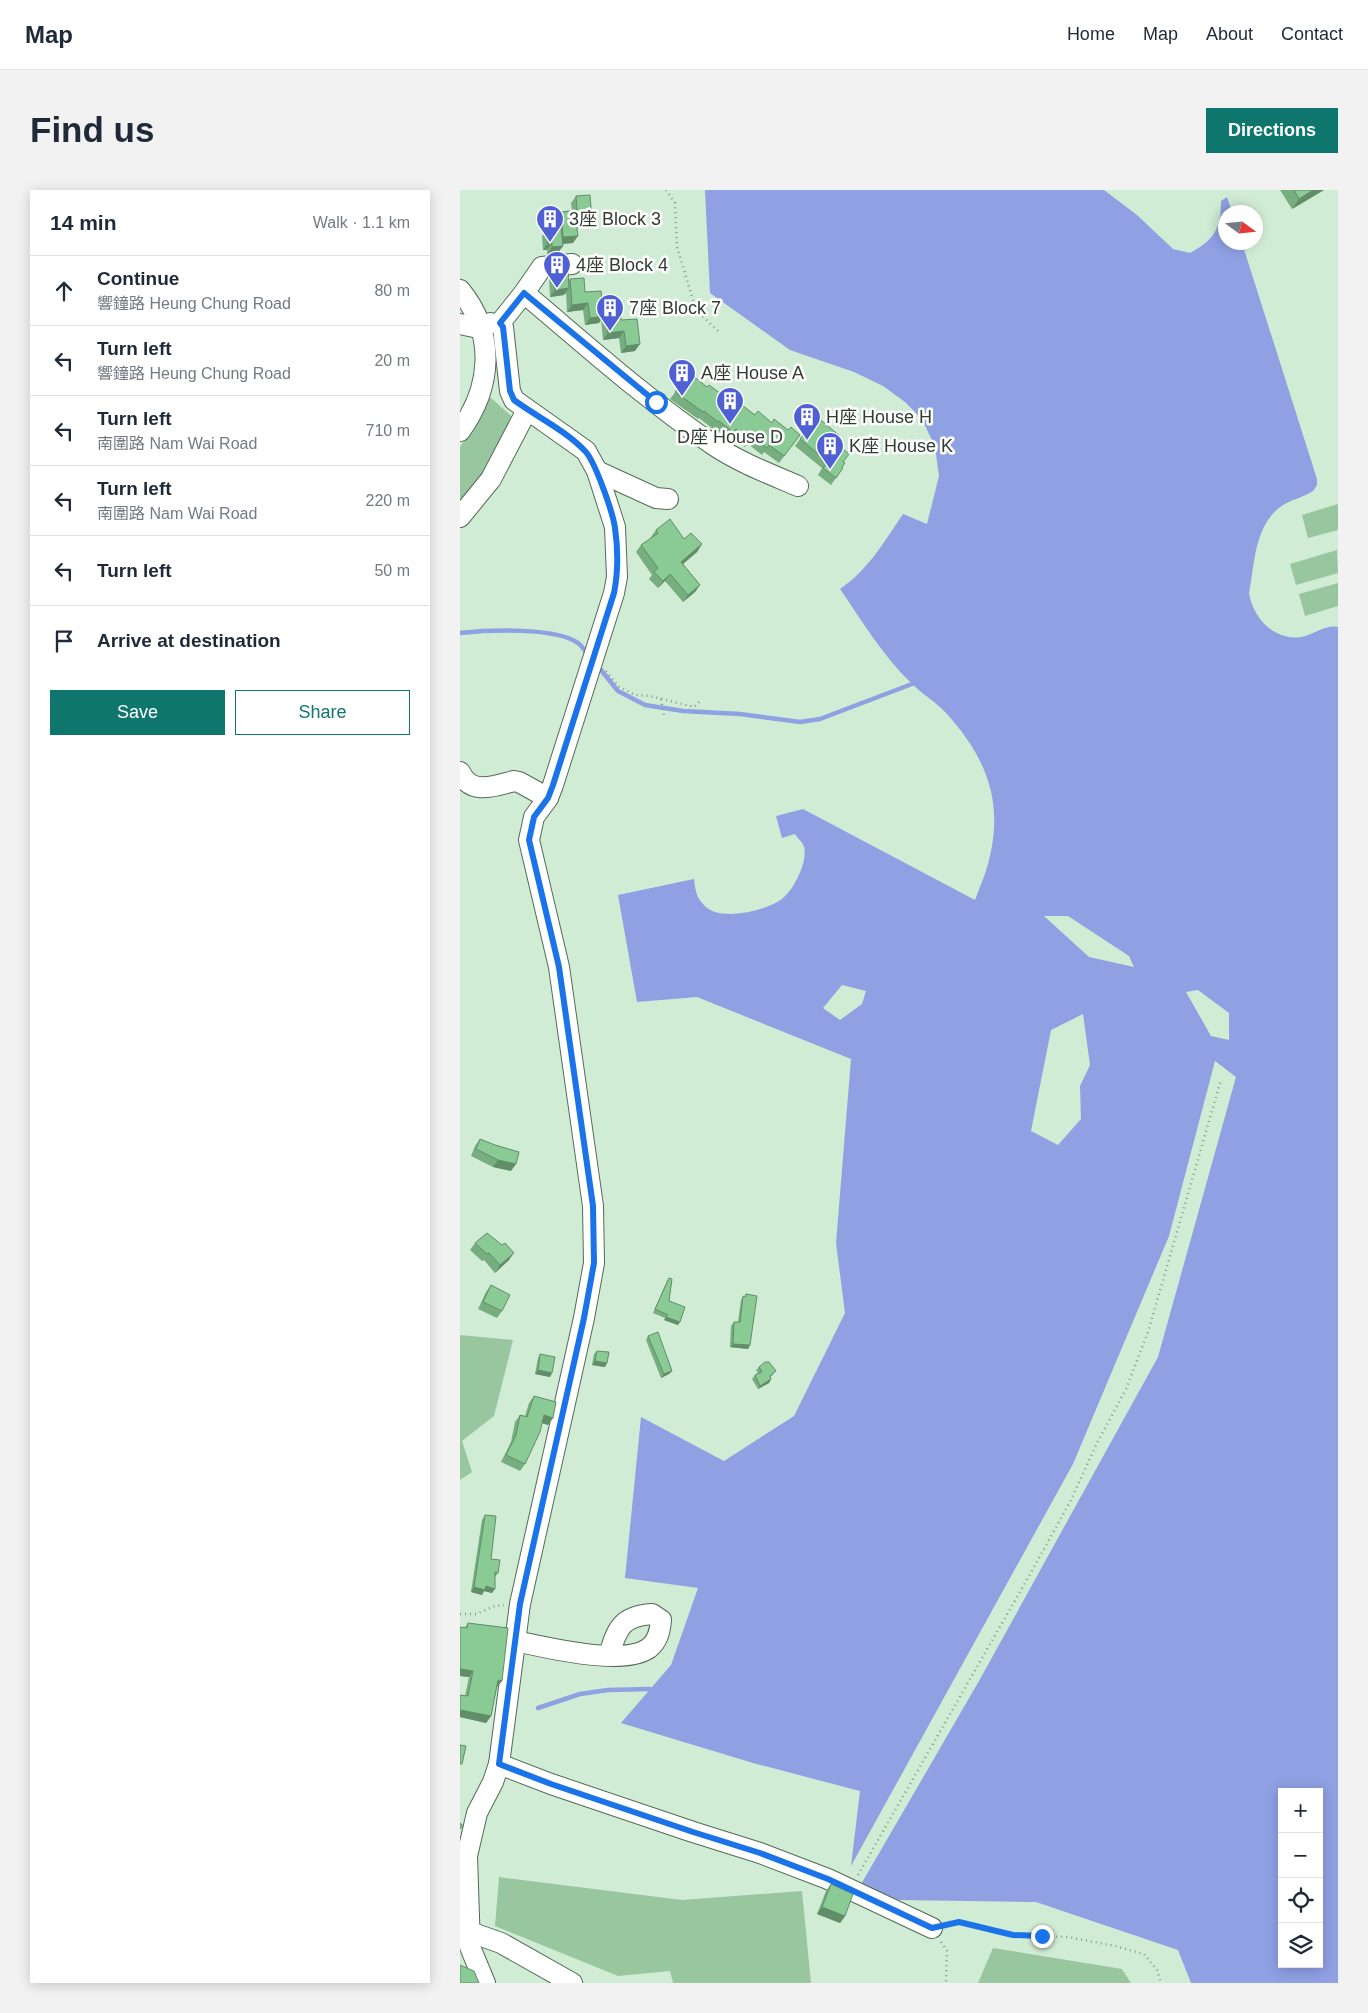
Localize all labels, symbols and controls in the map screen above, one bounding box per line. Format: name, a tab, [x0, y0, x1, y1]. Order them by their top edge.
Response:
text: Map	[25, 21, 73, 48]
text: Home	[1067, 24, 1115, 44]
text: Map	[1143, 24, 1178, 44]
text: About	[1206, 24, 1253, 44]
text: Contact	[1281, 24, 1343, 44]
button: Directions	[1206, 108, 1338, 153]
text: Find us	[30, 110, 154, 149]
building icon: 3座 Block 3	[535, 204, 565, 243]
north arrow	[1218, 205, 1263, 250]
place label: 3座 Block 3	[569, 209, 661, 229]
text: 14 min	[50, 211, 117, 234]
text: Walk · 1.1 km	[313, 214, 410, 231]
building icon: 4座 Block 4	[542, 250, 572, 289]
place label: 4座 Block 4	[576, 255, 668, 275]
text: Continue	[97, 268, 179, 289]
icon: ahead	[50, 277, 78, 305]
text: 80 m	[374, 282, 410, 299]
building icon: 7座 Block 7	[595, 293, 625, 332]
text: 響鐘路 Heung Chung Road	[97, 295, 291, 312]
place label: 7座 Block 7	[629, 298, 721, 318]
text: Turn left	[97, 338, 172, 359]
icon: left	[50, 347, 78, 375]
text: 20 m	[374, 352, 410, 369]
building icon: A座 House A	[667, 358, 697, 397]
place label: A座 House A	[701, 363, 804, 383]
text: 響鐘路 Heung Chung Road	[97, 365, 291, 382]
building icon: D座 House D	[715, 386, 745, 425]
route start	[645, 391, 668, 414]
building icon: H座 House H	[792, 402, 822, 441]
place label: H座 House H	[826, 407, 932, 427]
text: Turn left	[97, 408, 172, 429]
icon: left	[50, 417, 78, 445]
text: 710 m	[366, 422, 410, 439]
place label: D座 House D	[677, 427, 783, 447]
building icon: K座 House K	[815, 431, 845, 470]
text: 南圍路 Nam Wai Road	[97, 435, 257, 452]
place label: K座 House K	[849, 436, 953, 456]
text: Turn left	[97, 478, 172, 499]
icon: left	[50, 487, 78, 515]
text: 220 m	[366, 492, 410, 509]
text: 南圍路 Nam Wai Road	[97, 505, 257, 522]
icon: left	[50, 557, 78, 585]
text: Turn left	[97, 560, 172, 581]
text: 50 m	[374, 562, 410, 579]
icon: arrive	[50, 627, 78, 655]
text: Arrive at destination	[97, 630, 281, 651]
button: Save	[50, 690, 225, 735]
button: Share	[235, 690, 410, 735]
map controls	[1278, 1788, 1323, 1968]
button: +	[1278, 1788, 1323, 1833]
button: −	[1278, 1833, 1323, 1878]
button: locate	[1278, 1878, 1323, 1923]
button: layers	[1278, 1923, 1323, 1968]
route end	[1031, 1925, 1054, 1948]

